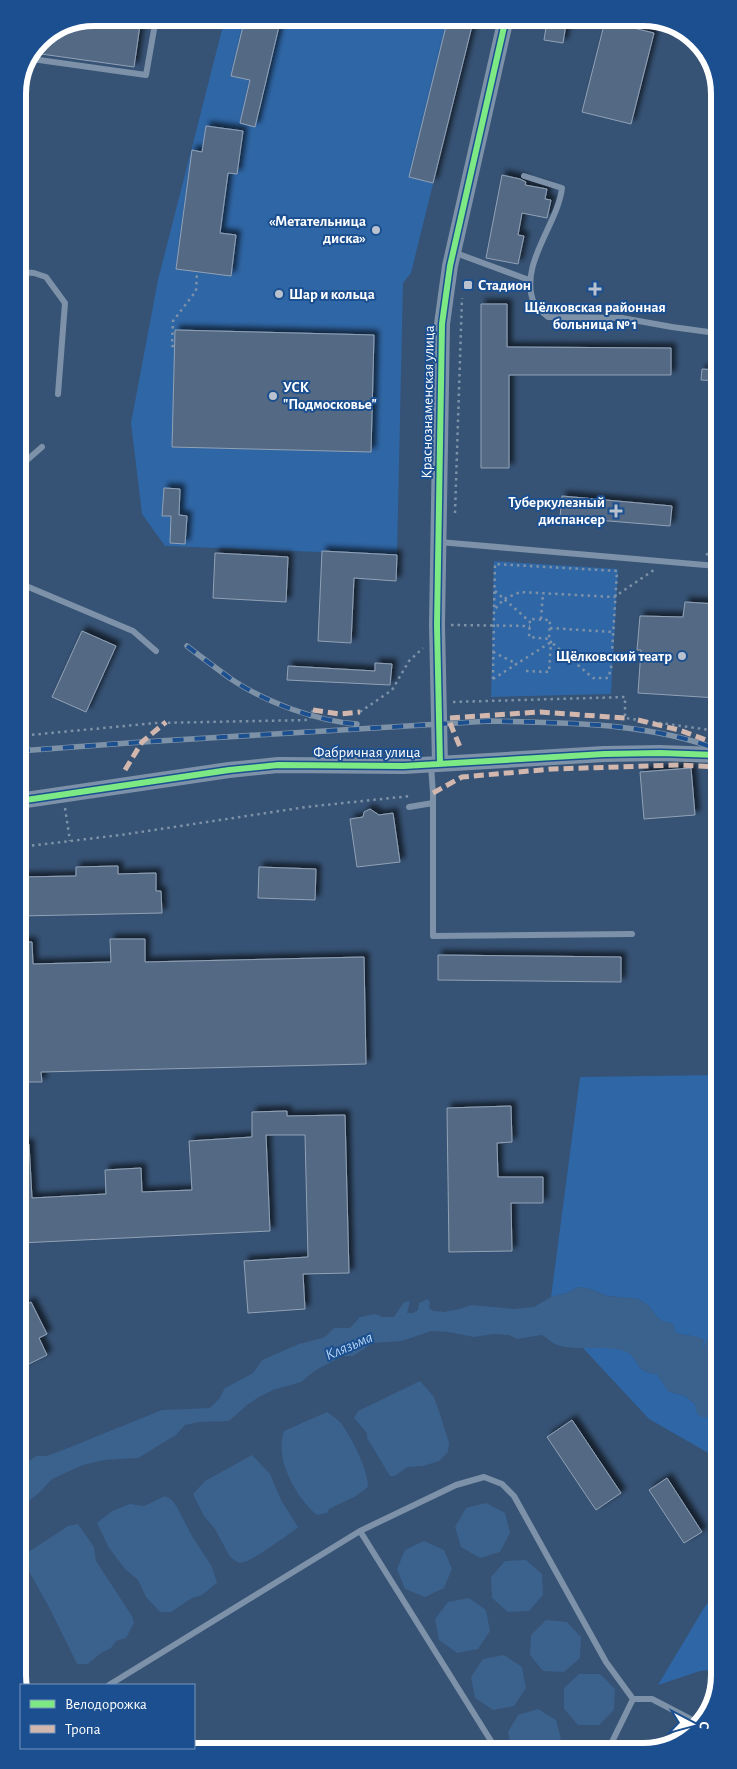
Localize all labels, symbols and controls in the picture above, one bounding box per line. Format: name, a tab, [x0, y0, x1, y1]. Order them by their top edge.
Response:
place label: «Метательница диска»	[269, 214, 366, 246]
marker: «Метательница диска»	[370, 224, 382, 236]
place label: Стадион	[478, 278, 531, 293]
marker: Стадион	[462, 279, 474, 291]
marker: Щёлковская районная больница № 1	[588, 282, 602, 296]
place label: Шар и кольца	[289, 287, 375, 302]
marker: Шар и кольца	[273, 288, 285, 300]
place label: Щёлковская районная больница № 1	[524, 300, 666, 332]
street label: Краснознаменская улица	[419, 325, 437, 479]
place label: УСК "Подмосковье"	[283, 380, 377, 412]
marker: УСК "Подмосковье"	[267, 390, 279, 402]
place label: Туберкулезный диспансер	[508, 495, 605, 527]
marker: Туберкулезный диспансер	[609, 504, 623, 518]
place label: Щёлковский театр	[556, 649, 672, 664]
marker: Щёлковский театр	[676, 650, 688, 662]
street label: Фабричная улица	[313, 745, 421, 760]
water label: Клязьма	[323, 1329, 375, 1363]
legend	[20, 1684, 195, 1749]
text: Велодорожка	[65, 1697, 147, 1712]
north arrow	[667, 1699, 717, 1749]
text: С	[697, 1721, 711, 1730]
text: Тропа	[65, 1722, 101, 1737]

